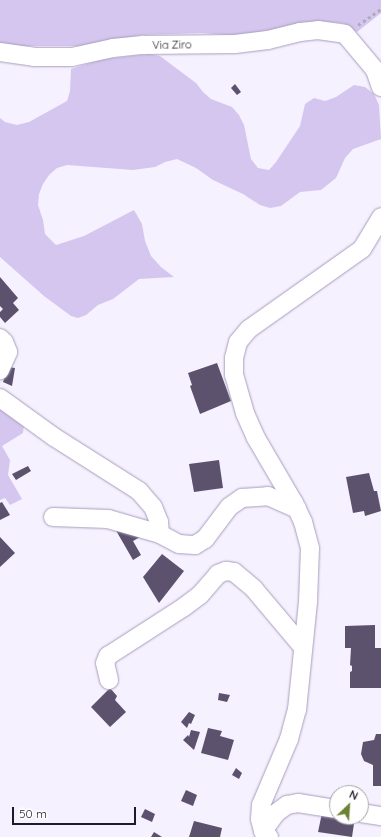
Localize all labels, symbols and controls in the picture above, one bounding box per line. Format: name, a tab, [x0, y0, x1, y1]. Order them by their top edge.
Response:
street label: Via Ziro	[152, 38, 192, 52]
north arrow	[329, 785, 369, 825]
text: N	[347, 787, 360, 803]
scale bar	[14, 799, 138, 825]
text: 50 m	[19, 806, 47, 821]

